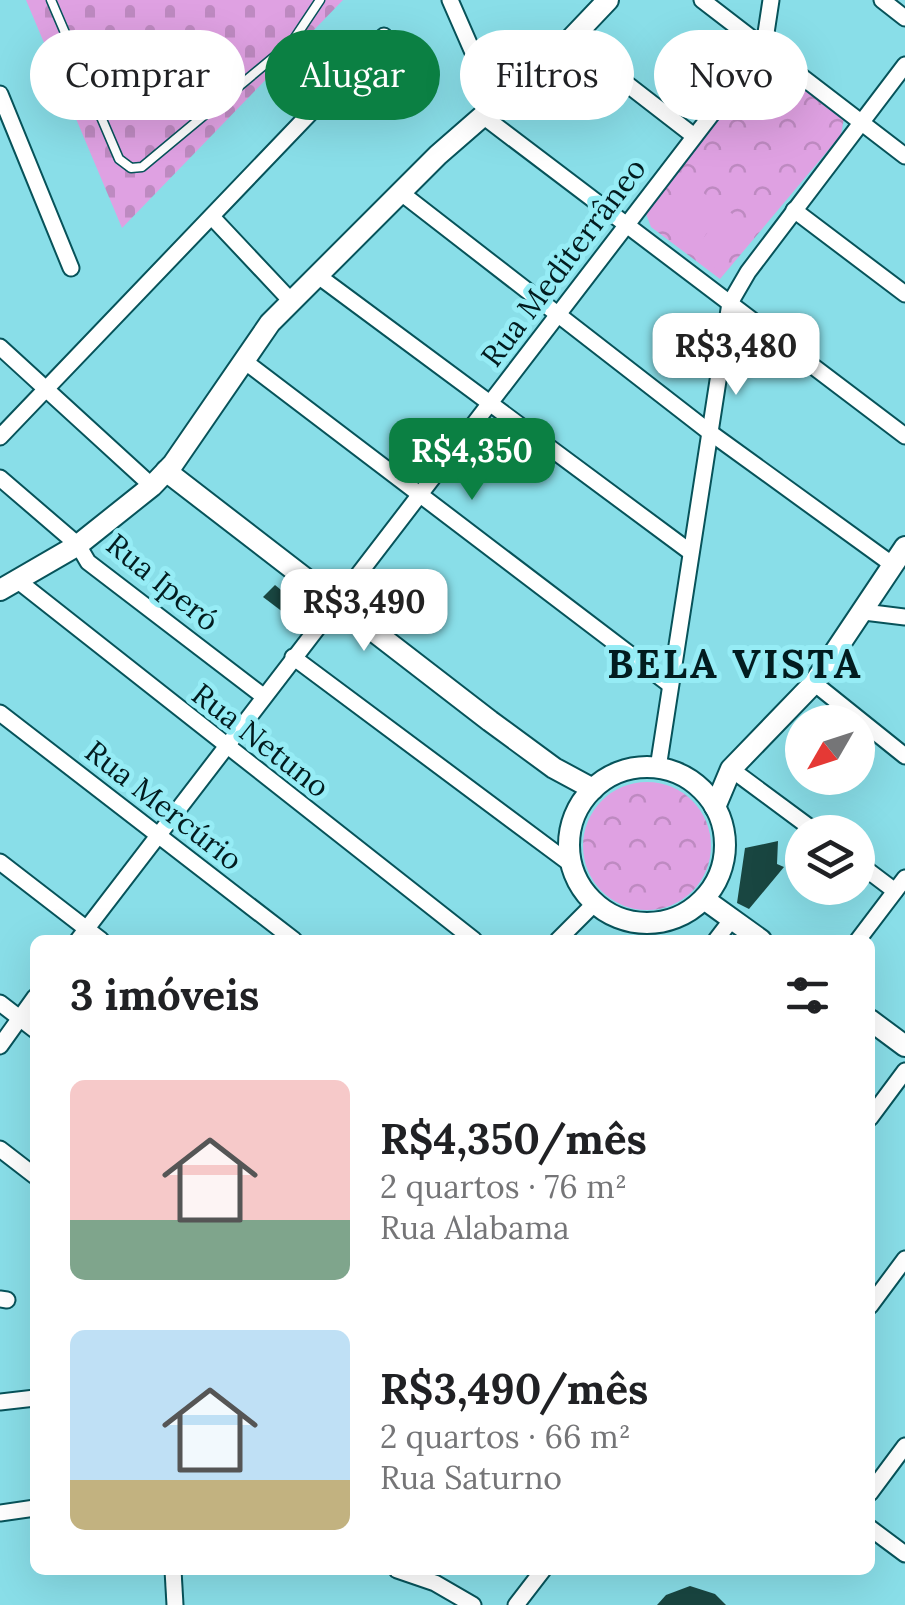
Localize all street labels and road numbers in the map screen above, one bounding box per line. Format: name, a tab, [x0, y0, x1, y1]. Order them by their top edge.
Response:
street label: Rua Mediterrâneo	[472, 150, 654, 374]
street label: Rua Iperó	[99, 525, 227, 639]
street label: Rua Netuno	[185, 675, 337, 805]
street label: Rua Mercúrio	[78, 732, 250, 878]

